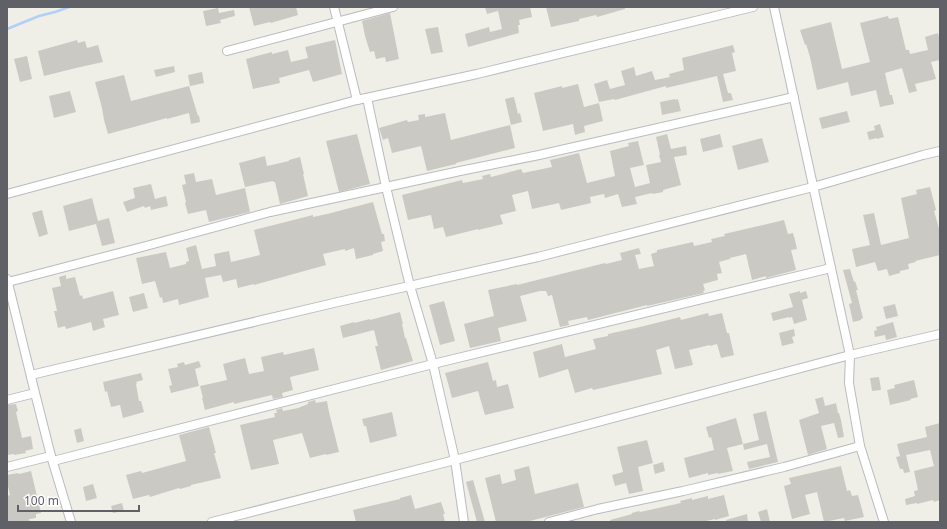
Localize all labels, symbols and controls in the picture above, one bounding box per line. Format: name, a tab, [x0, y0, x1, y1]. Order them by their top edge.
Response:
scale bar	[18, 487, 139, 513]
text: 100 m	[24, 492, 59, 509]

